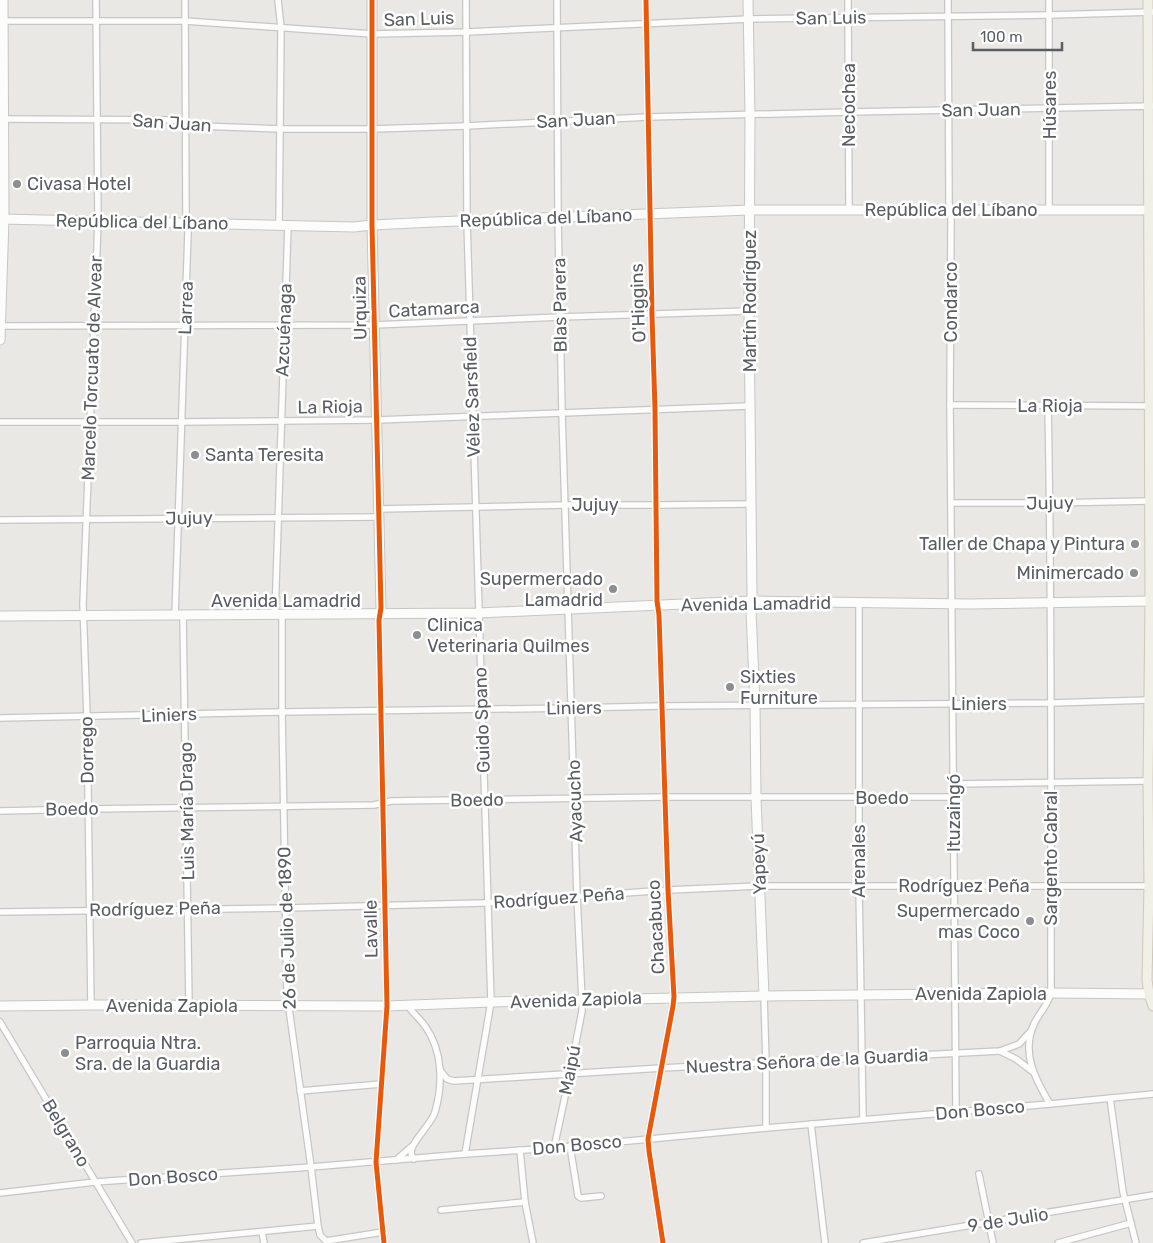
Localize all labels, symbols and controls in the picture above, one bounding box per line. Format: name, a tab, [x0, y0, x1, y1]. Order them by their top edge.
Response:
street label: San Luis	[795, 6, 867, 30]
street label: San Luis	[383, 7, 455, 31]
scale bar	[973, 20, 1062, 52]
text: 100 m	[980, 28, 1022, 46]
street label: Necochea	[838, 63, 860, 147]
street label: Húsares	[1039, 71, 1061, 139]
street label: San Juan	[941, 98, 1021, 122]
street label: San Juan	[536, 107, 616, 133]
street label: San Juan	[132, 109, 212, 137]
place label: Civasa Hotel	[27, 173, 131, 195]
marker: Civasa Hotel	[11, 178, 23, 190]
street label: República del Líbano	[864, 199, 1038, 221]
street label: República del Líbano	[459, 204, 633, 232]
street label: República del Líbano	[55, 209, 229, 235]
street label: Martín Rodríguez	[739, 230, 761, 372]
street label: Marcelo Torcuato de Alvear	[77, 255, 107, 481]
street label: Blas Parera	[548, 258, 572, 352]
street label: Condarco	[940, 262, 962, 342]
street label: O'Higgins	[626, 263, 650, 343]
street label: Urquiza	[348, 276, 372, 340]
street label: Larrea	[174, 281, 198, 335]
street label: Azcuénaga	[271, 283, 297, 377]
street label: Catamarca	[388, 296, 480, 322]
street label: Vélez Sarsfield	[459, 336, 485, 458]
street label: La Rioja	[297, 395, 363, 419]
street label: La Rioja	[1017, 395, 1083, 417]
place label: Santa Teresita	[205, 444, 324, 466]
marker: Santa Teresita	[189, 449, 201, 461]
street label: Jujuy	[1026, 492, 1074, 514]
street label: Jujuy	[571, 494, 619, 516]
street label: Jujuy	[165, 507, 213, 529]
place label: Taller de Chapa y Pintura	[919, 533, 1125, 555]
marker: Taller de Chapa y Pintura	[1129, 538, 1141, 550]
place label: Minimercado	[1016, 562, 1124, 584]
marker: Minimercado	[1128, 567, 1140, 579]
place label: Supermercado Lamadrid	[480, 568, 603, 611]
marker: Supermercado Lamadrid	[607, 583, 619, 595]
street label: Avenida Lamadrid	[211, 590, 361, 612]
street label: Avenida Lamadrid	[681, 592, 831, 616]
place label: Clinica Veterinaria Quilmes	[427, 614, 590, 657]
marker: Clinica Veterinaria Quilmes	[411, 629, 423, 641]
place label: Sixties Furniture	[740, 666, 818, 709]
street label: Guido Spano	[469, 667, 495, 773]
marker: Sixties Furniture	[724, 681, 736, 693]
street label: Liniers	[951, 693, 1007, 715]
street label: Liniers	[546, 697, 602, 719]
street label: Liniers	[141, 703, 197, 727]
street label: Dorrego	[75, 716, 99, 784]
street label: Luis María Drago	[175, 742, 199, 880]
street label: Ayacucho	[563, 759, 587, 843]
street label: Ituzaingó	[943, 774, 965, 852]
street label: Boedo	[855, 787, 909, 809]
street label: Boedo	[450, 789, 504, 811]
street label: Sargento Cabral	[1040, 791, 1062, 925]
street label: Boedo	[45, 798, 99, 820]
street label: Arenales	[848, 824, 870, 898]
street label: Yapeyú	[747, 833, 771, 895]
street label: 26 de Julio de 1890	[273, 846, 301, 1010]
street label: Rodríguez Peña	[898, 875, 1030, 897]
street label: Chacabuco	[643, 879, 669, 975]
street label: Rodríguez Peña	[493, 882, 625, 914]
street label: Rodríguez Peña	[89, 897, 221, 921]
street label: Lavalle	[359, 900, 383, 958]
place label: Supermercado mas Coco	[897, 900, 1020, 943]
marker: Supermercado mas Coco	[1024, 915, 1036, 927]
street label: Avenida Zapiola	[915, 983, 1047, 1005]
street label: Avenida Zapiola	[510, 987, 642, 1013]
street label: Avenida Zapiola	[106, 995, 238, 1017]
place label: Parroquia Ntra. Sra. de la Guardia	[75, 1032, 220, 1075]
street label: Maipú	[554, 1043, 586, 1097]
street label: Nuestra Señora de la Guardia	[685, 1044, 929, 1078]
marker: Parroquia Ntra. Sra. de la Guardia	[59, 1047, 71, 1059]
street label: Belgrano	[37, 1095, 95, 1171]
street label: Don Bosco	[934, 1095, 1026, 1125]
street label: Don Bosco	[531, 1130, 623, 1160]
street label: Don Bosco	[127, 1163, 219, 1191]
street label: 9 de Julio	[966, 1203, 1050, 1237]

